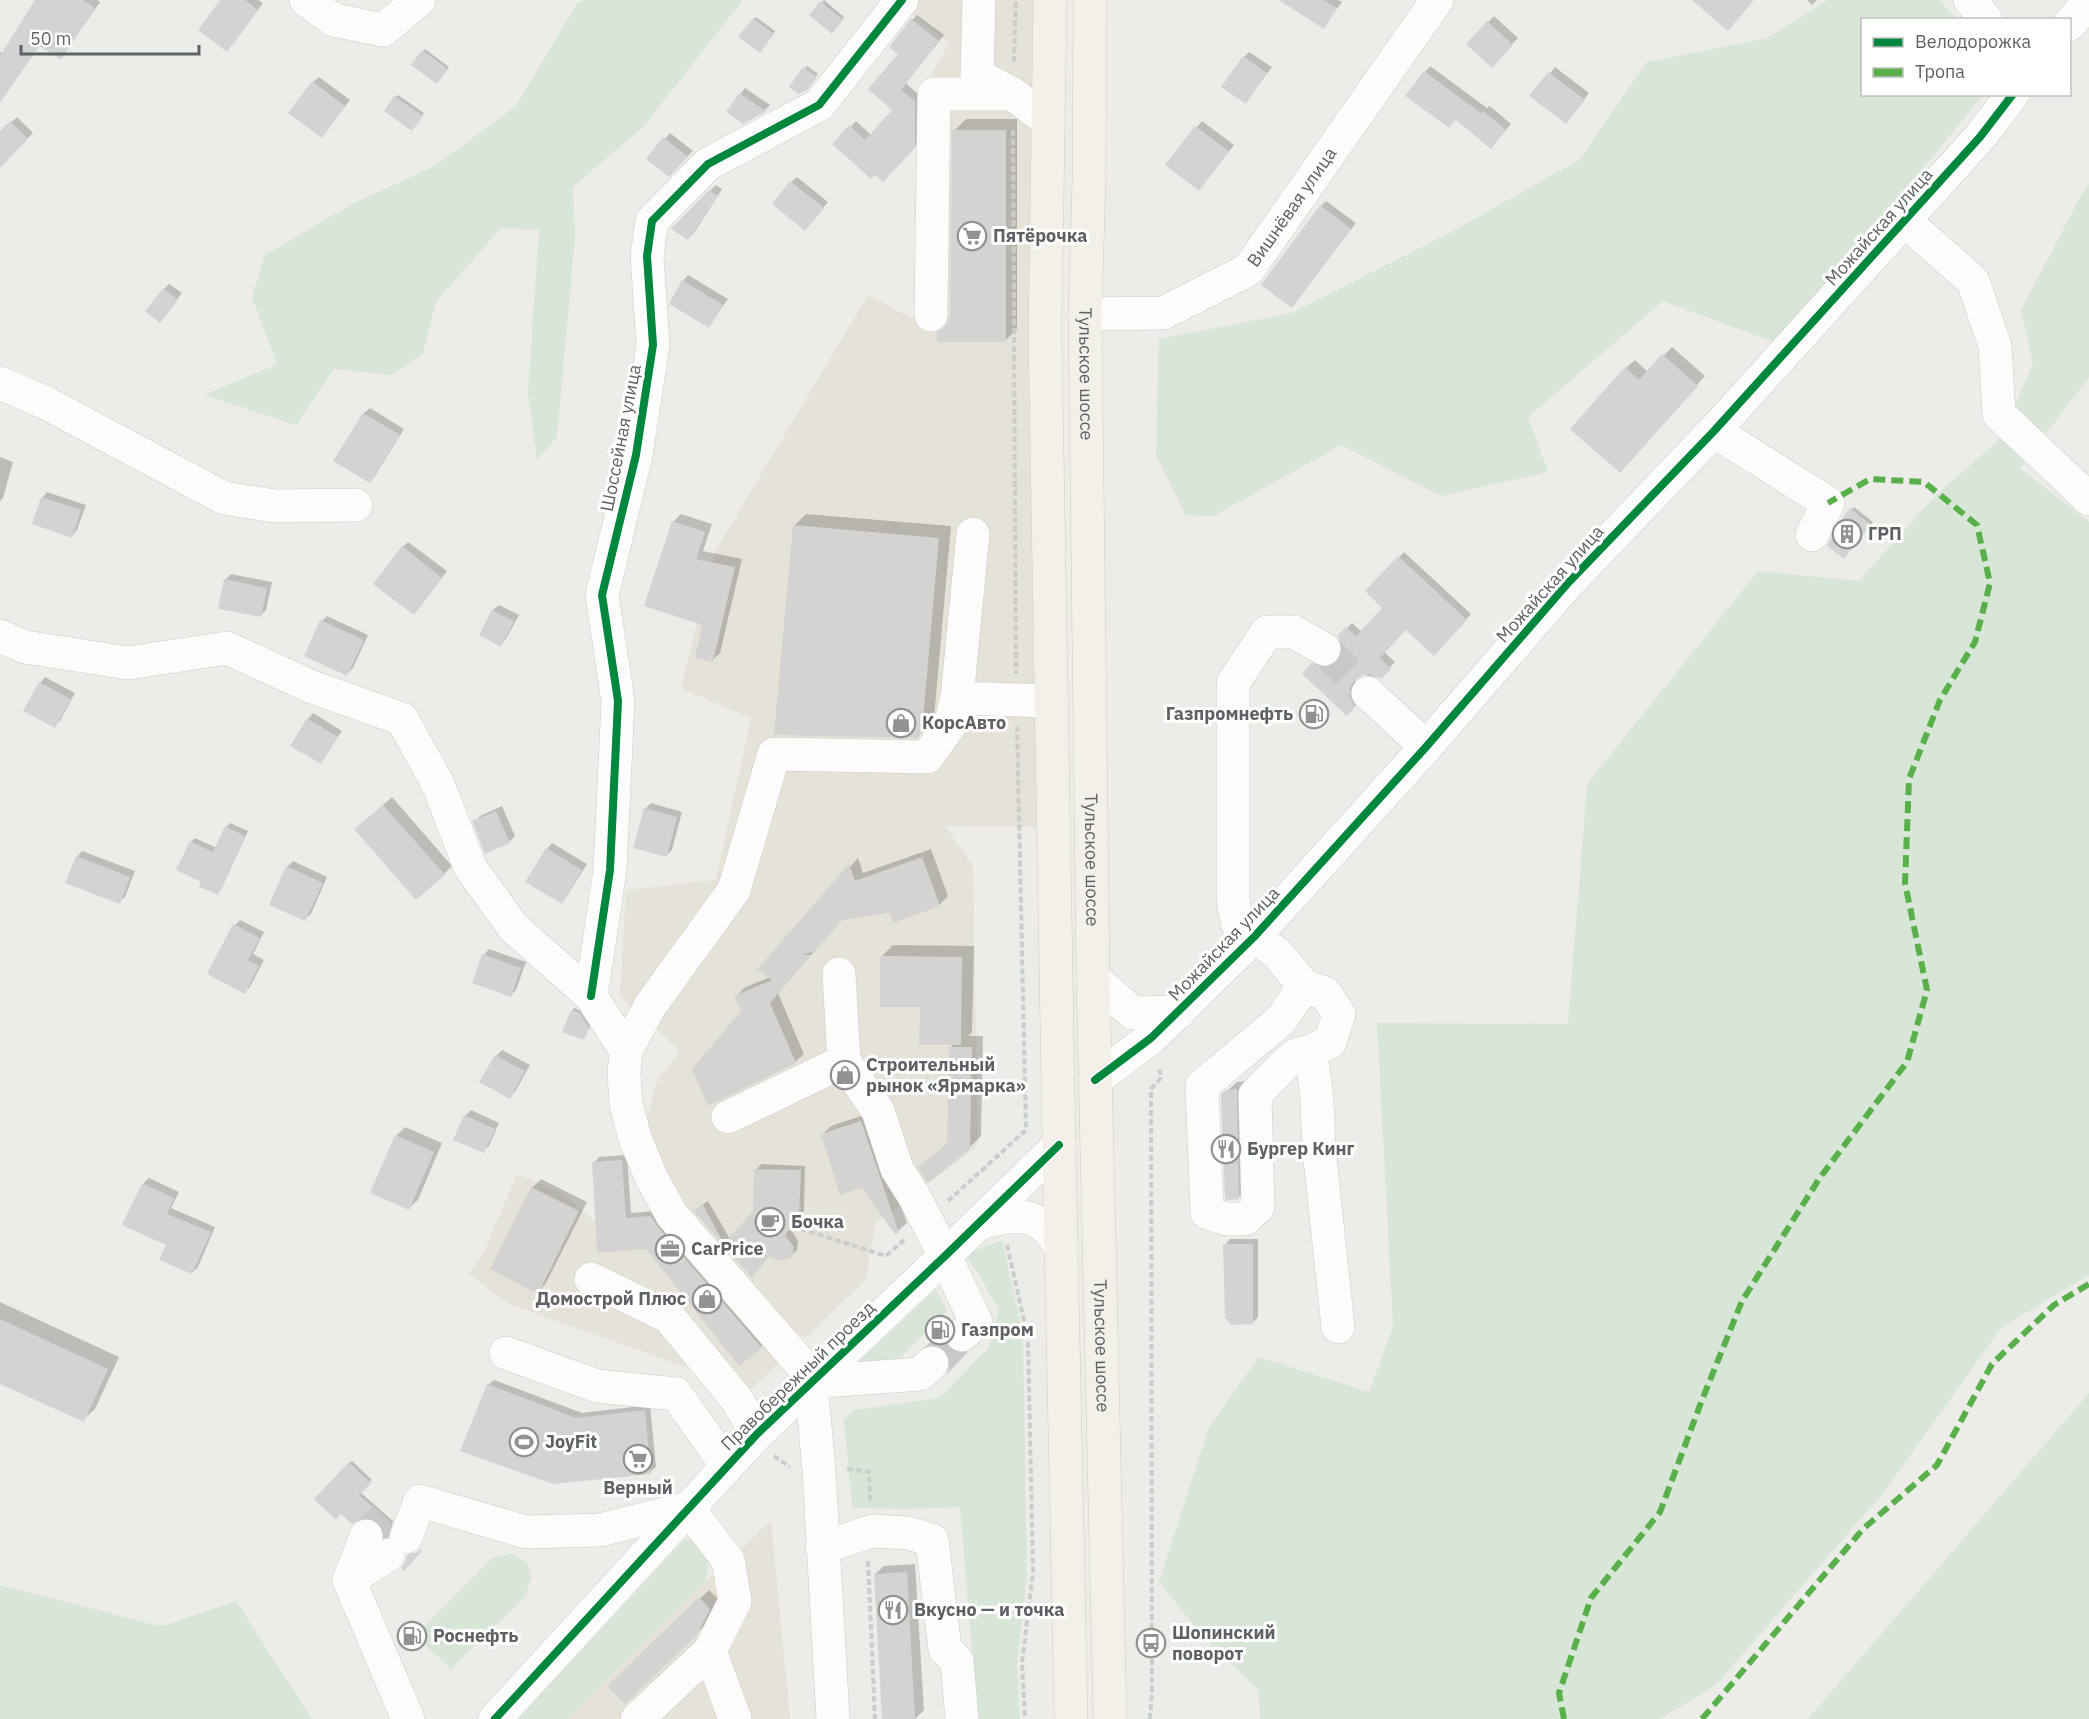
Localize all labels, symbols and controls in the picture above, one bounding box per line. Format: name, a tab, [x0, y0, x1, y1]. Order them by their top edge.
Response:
scale bar	[21, 18, 200, 56]
legend	[1861, 18, 2071, 96]
text: 50 m	[30, 27, 72, 50]
text: Велодорожка	[1915, 30, 2031, 53]
text: Тропа	[1915, 60, 1965, 83]
street label: Вишнёвая улица	[1242, 142, 1342, 271]
street label: Можайская улица	[1820, 163, 1938, 290]
supermarket icon: Пятёрочка	[956, 220, 988, 252]
place label: Пятёрочка	[993, 224, 1087, 247]
street label: Тульское шоссе	[1074, 307, 1099, 441]
street label: Шоссейная улица	[595, 362, 646, 514]
building icon: ГРП	[1831, 518, 1863, 550]
street label: Можайская улица	[1491, 520, 1609, 647]
place label: ГРП	[1868, 522, 1902, 545]
fuel station icon: Газпромнефть	[1298, 698, 1330, 730]
place label: Газпромнефть	[1166, 702, 1293, 725]
shop icon: КорсАвто	[885, 707, 917, 739]
place label: КорсАвто	[922, 711, 1006, 734]
street label: Тульское шоссе	[1080, 793, 1104, 927]
street label: Можайская улица	[1163, 881, 1284, 1006]
place label: Строительный рынок «Ярмарка»	[866, 1053, 1026, 1097]
shop icon: Строительный рынок «Ярмарка»	[829, 1059, 861, 1091]
restaurant icon: Бургер Кинг	[1210, 1133, 1242, 1165]
place label: Бургер Кинг	[1247, 1137, 1355, 1160]
cafe icon: Бочка	[754, 1206, 786, 1238]
place label: Бочка	[791, 1210, 844, 1233]
office icon: CarPrice	[654, 1233, 686, 1265]
place label: CarPrice	[691, 1237, 764, 1260]
street label: Тульское шоссе	[1089, 1279, 1115, 1413]
shop icon: Домострой Плюс	[691, 1283, 723, 1315]
place label: Домострой Плюс	[536, 1287, 686, 1310]
street label: Правобережный проезд	[716, 1296, 880, 1455]
fuel station icon: Газпром	[924, 1314, 956, 1346]
place label: Газпром	[961, 1318, 1034, 1341]
sports icon: JoyFit	[508, 1426, 540, 1458]
place label: JoyFit	[545, 1430, 597, 1453]
supermarket icon: Верный	[622, 1443, 654, 1475]
place label: Верный	[603, 1476, 673, 1499]
restaurant icon: Вкусно — и точка	[877, 1594, 909, 1626]
place label: Вкусно — и точка	[914, 1598, 1064, 1621]
fuel station icon: Роснефть	[396, 1620, 428, 1652]
place label: Шопинский поворот	[1172, 1621, 1275, 1665]
place label: Роснефть	[433, 1624, 518, 1647]
bus stop icon: Шопинский поворот	[1135, 1627, 1167, 1659]

